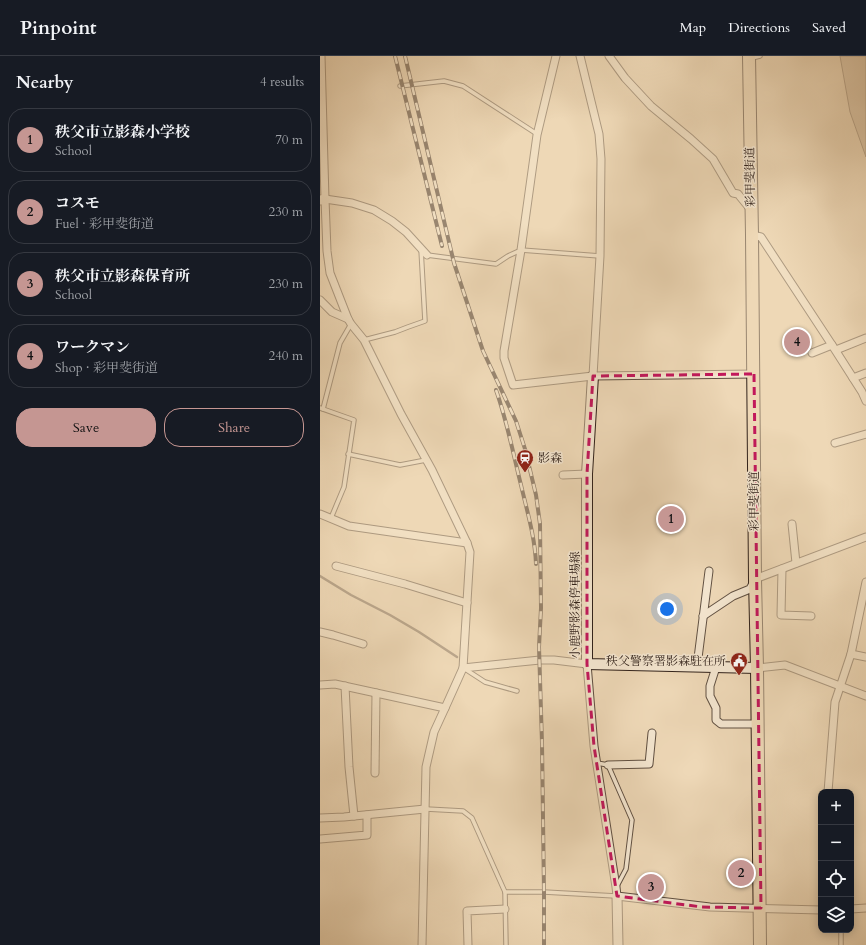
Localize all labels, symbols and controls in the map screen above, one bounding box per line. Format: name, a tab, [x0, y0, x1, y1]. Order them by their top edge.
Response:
text: Pinpoint	[20, 15, 97, 41]
text: Map	[680, 18, 706, 37]
text: Directions	[728, 18, 790, 37]
text: Saved	[812, 18, 846, 37]
text: Nearby	[16, 71, 73, 94]
text: 4 results	[260, 73, 304, 91]
text: 秩父市立影森小学校	[55, 122, 190, 142]
text: 1	[27, 131, 33, 149]
text: 70 m	[275, 131, 303, 149]
text: School	[55, 142, 92, 160]
street label: 彩甲斐街道	[741, 147, 759, 207]
text: コスモ	[55, 193, 100, 213]
text: 2	[27, 203, 33, 221]
text: 230 m	[269, 203, 303, 221]
text: Fuel · 彩甲斐街道	[55, 215, 154, 233]
text: 秩父市立影森保育所	[55, 266, 190, 286]
text: 3	[27, 275, 33, 293]
text: 230 m	[269, 275, 303, 293]
text: School	[55, 286, 92, 304]
pin: 4	[784, 327, 810, 357]
text: ワークマン	[55, 337, 130, 357]
text: 4	[27, 347, 33, 365]
text: 240 m	[269, 347, 303, 365]
text: Shop · 彩甲斐街道	[55, 359, 158, 377]
button: Save	[16, 408, 156, 447]
button: Share	[164, 408, 304, 447]
station icon: 影森	[515, 448, 535, 473]
place label: 影森	[538, 450, 562, 466]
street label: 彩甲斐街道	[746, 471, 762, 531]
pin: 1	[658, 504, 684, 534]
street label: 小鹿野影森停車場線	[567, 551, 583, 659]
your location	[657, 599, 677, 619]
public building icon: 秩父警察署影森駐在所	[729, 651, 749, 676]
place label: 秩父警察署影森駐在所	[606, 653, 726, 669]
map controls	[818, 789, 854, 933]
button: +	[818, 789, 854, 825]
button: −	[818, 825, 854, 861]
pin: 2	[728, 858, 754, 888]
button: locate	[818, 861, 854, 897]
pin: 3	[638, 872, 664, 902]
button: layers	[818, 897, 854, 933]

